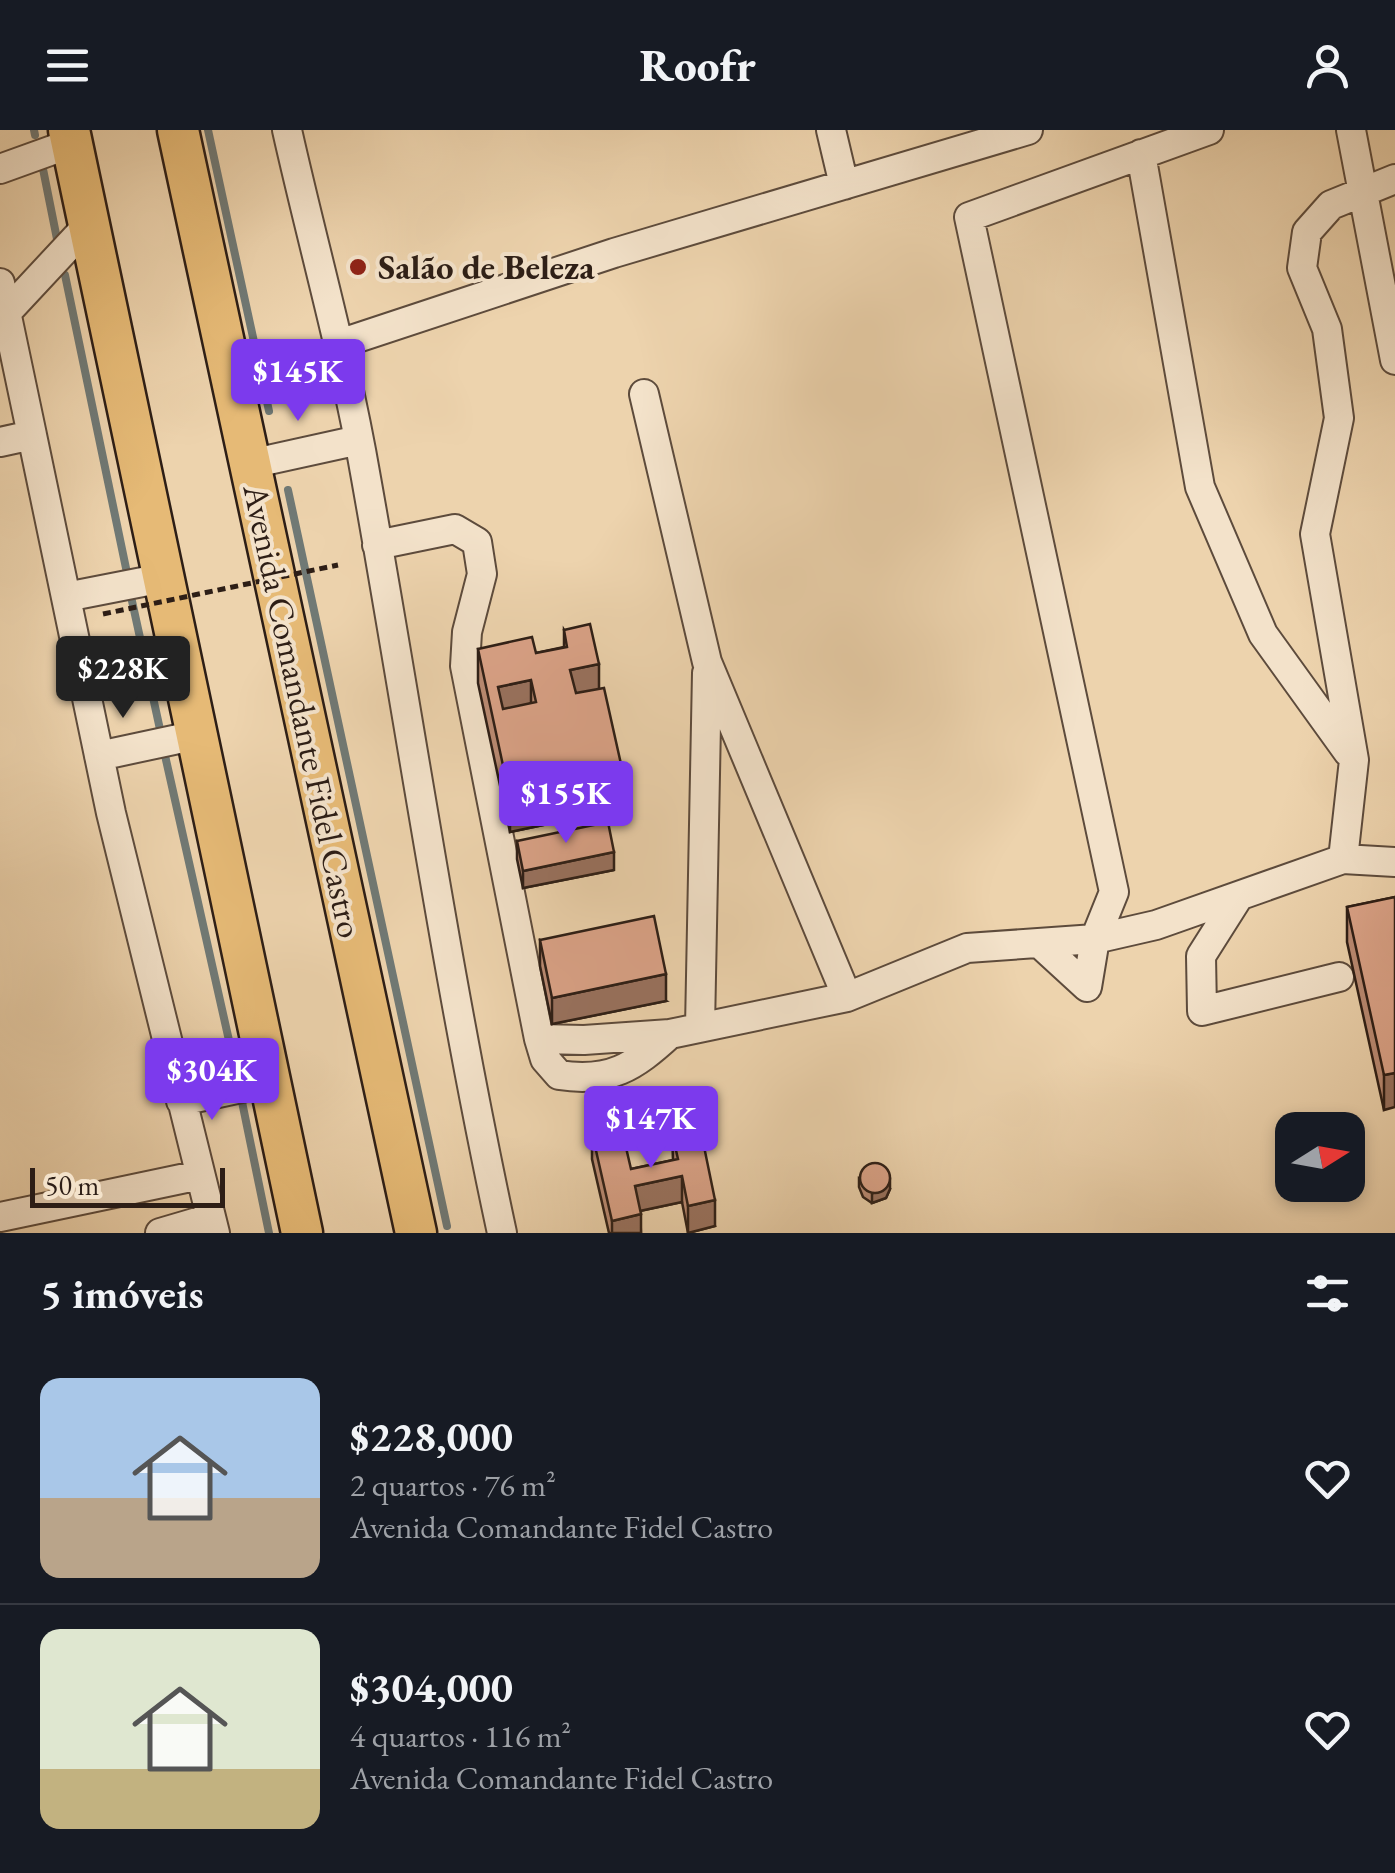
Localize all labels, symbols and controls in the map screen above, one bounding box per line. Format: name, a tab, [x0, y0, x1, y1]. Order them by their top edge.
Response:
text: Roofr	[639, 36, 756, 94]
icon: menu	[40, 38, 95, 93]
icon: person	[1300, 38, 1355, 93]
place label: Salão de Beleza	[378, 244, 595, 289]
marker: Salão de Beleza	[347, 256, 369, 278]
pin: $145K	[228, 339, 368, 424]
text: $145K	[253, 350, 343, 392]
street label: Avenida Comandante Fidel Castro	[233, 479, 374, 942]
pin: $228K	[53, 636, 193, 721]
text: $228K	[78, 647, 168, 689]
pin: $155K	[496, 761, 636, 846]
text: $155K	[521, 772, 611, 814]
pin: $304K	[142, 1038, 282, 1123]
text: $304K	[167, 1049, 257, 1091]
pin: $147K	[581, 1086, 721, 1171]
text: $147K	[606, 1097, 696, 1139]
north arrow	[1275, 1112, 1365, 1202]
map controls	[1275, 1112, 1365, 1202]
scale bar	[30, 1163, 225, 1208]
text: 50 m	[45, 1167, 99, 1203]
text: 5 imóveis	[40, 1266, 204, 1321]
icon: filters	[1300, 1266, 1355, 1321]
text: $228,000	[350, 1409, 513, 1464]
icon: home	[120, 1418, 240, 1538]
icon: heart	[1300, 1451, 1355, 1506]
text: 2 quartos · 76 m²	[350, 1464, 556, 1506]
text: Avenida Comandante Fidel Castro	[350, 1506, 773, 1548]
text: $304,000	[350, 1660, 513, 1715]
icon: home	[120, 1669, 240, 1789]
icon: heart	[1300, 1702, 1355, 1757]
text: 4 quartos · 116 m²	[350, 1715, 571, 1757]
text: Avenida Comandante Fidel Castro	[350, 1757, 773, 1799]

